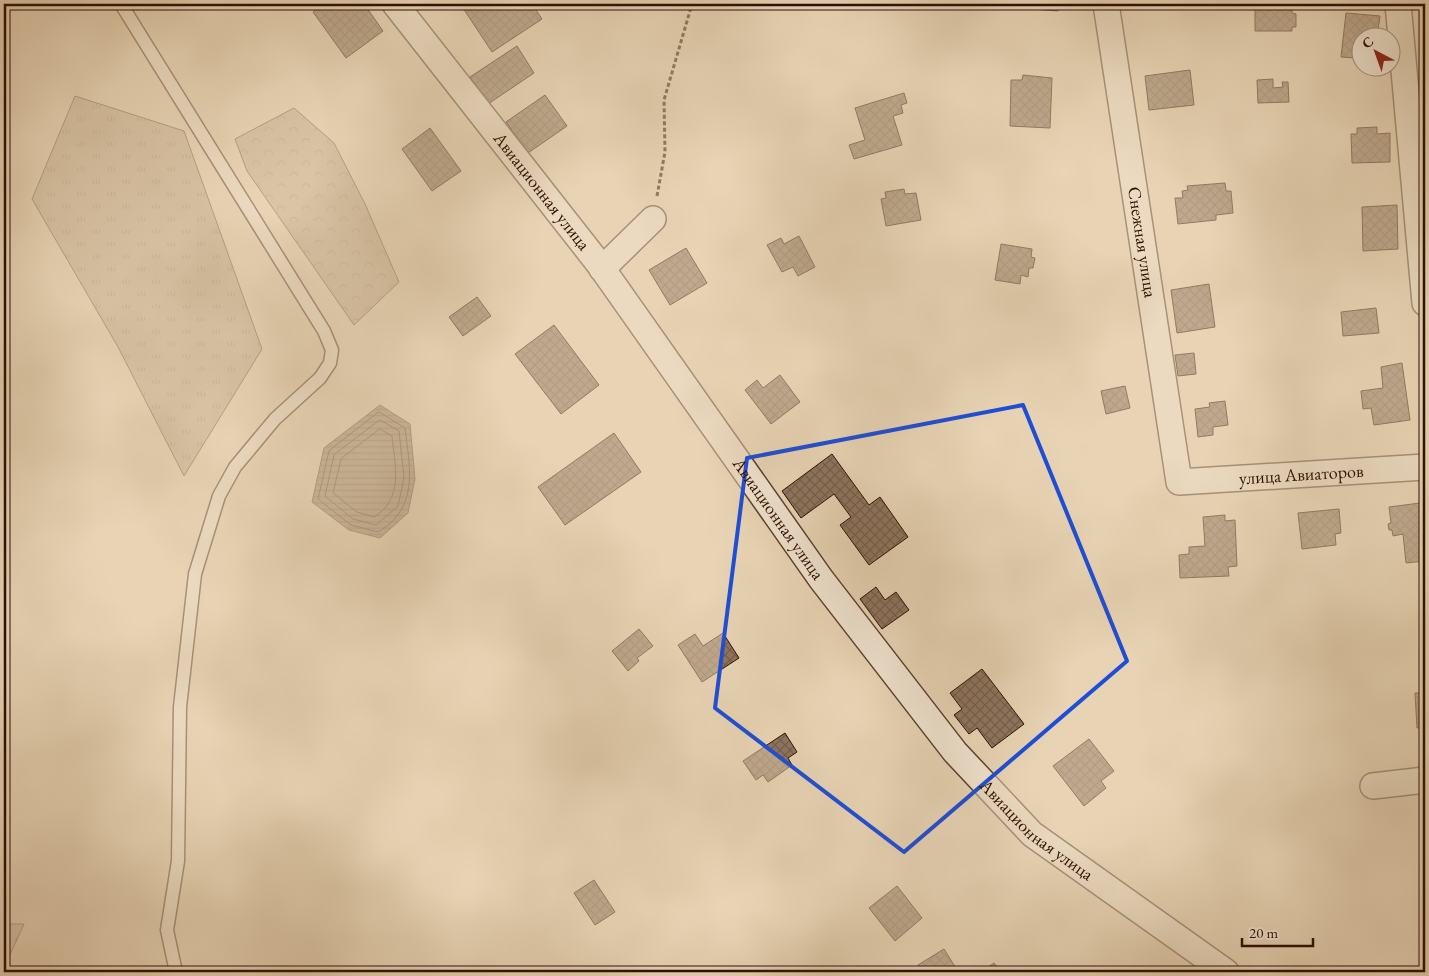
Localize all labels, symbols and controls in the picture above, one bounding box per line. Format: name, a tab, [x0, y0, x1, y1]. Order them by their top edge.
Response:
north arrow	[1352, 28, 1402, 78]
text: С	[1358, 32, 1377, 52]
street label: Авиационная улица	[488, 126, 596, 255]
street label: Снежная улица	[1123, 185, 1163, 300]
street label: Авиационная улица	[727, 452, 830, 585]
street label: улица Авиаторов	[1238, 459, 1365, 489]
street label: Авиационная улица	[975, 773, 1099, 886]
scale bar	[1242, 916, 1313, 948]
text: 20 m	[1249, 923, 1278, 942]

